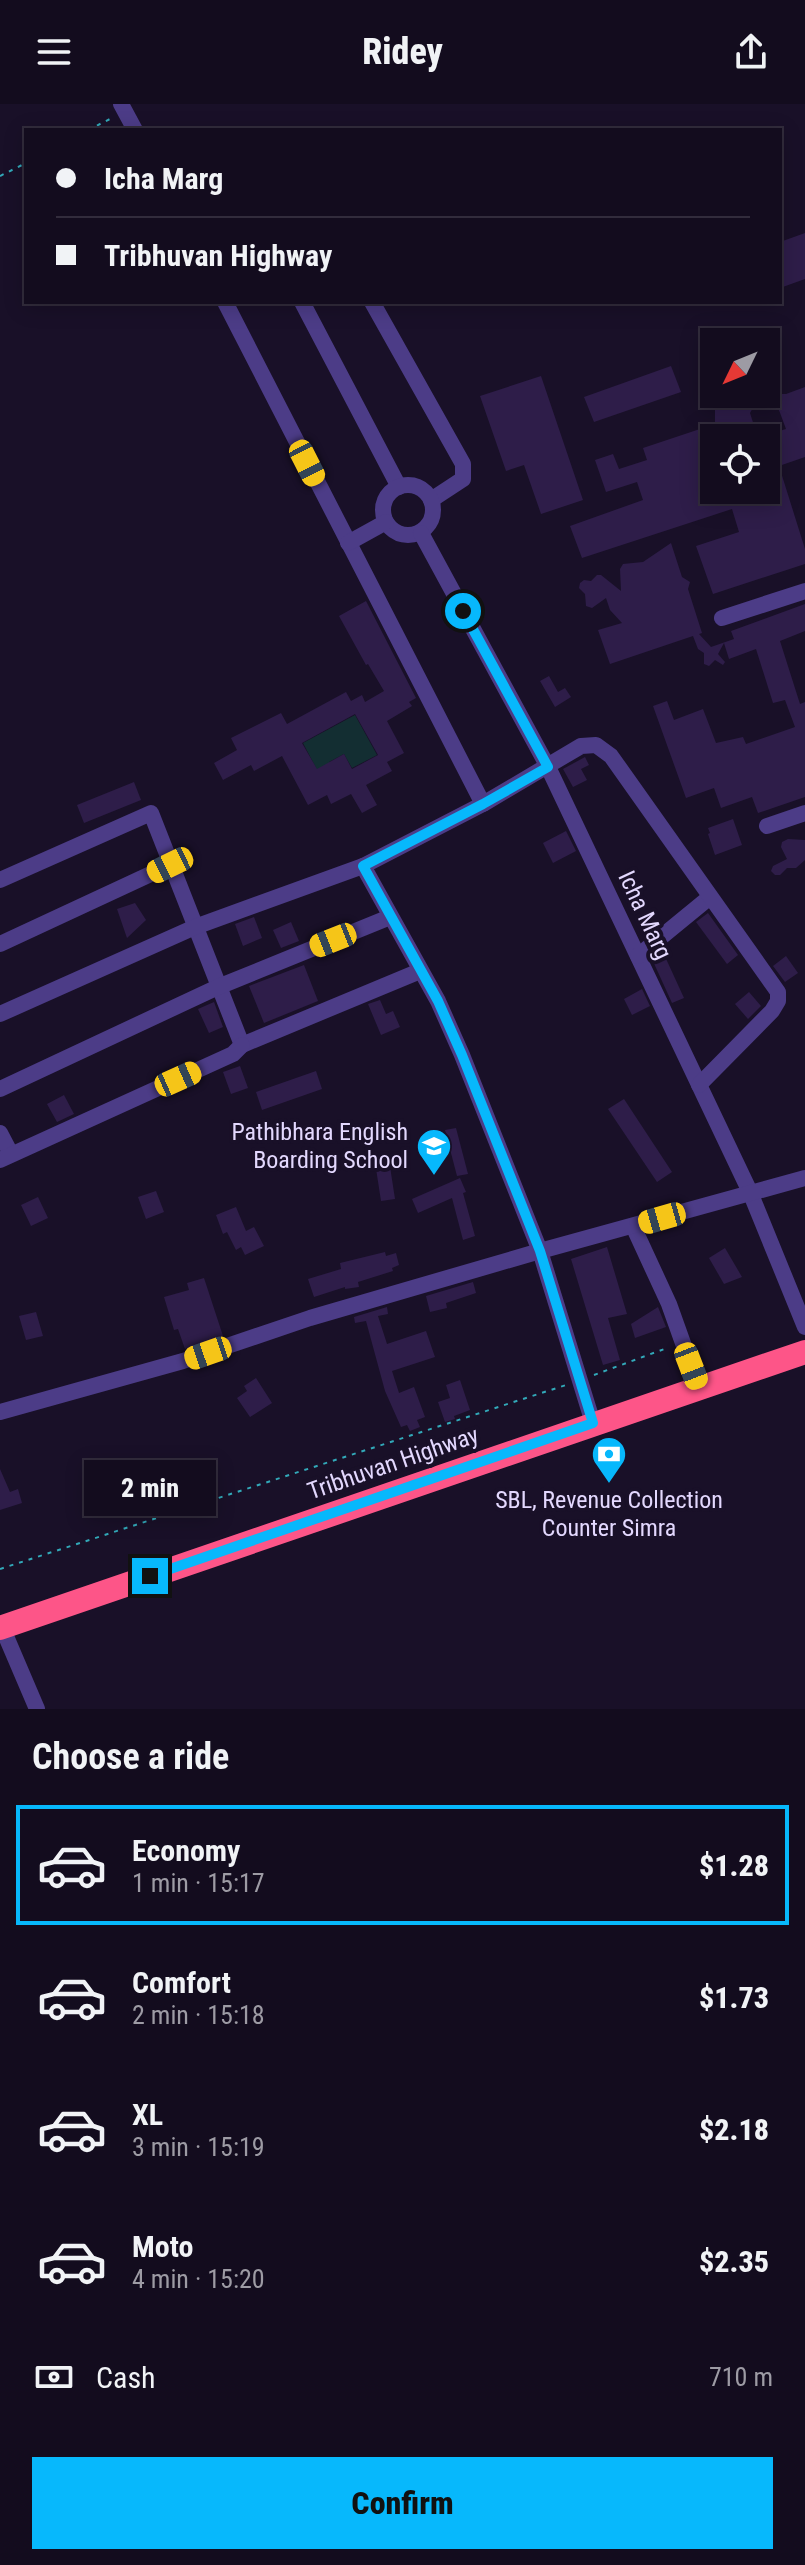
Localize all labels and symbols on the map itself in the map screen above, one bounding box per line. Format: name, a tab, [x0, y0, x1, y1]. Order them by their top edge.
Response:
north arrow	[700, 328, 780, 408]
car	[285, 436, 329, 490]
route start	[445, 593, 481, 629]
car	[143, 844, 197, 886]
street label: Icha Marg	[612, 866, 678, 964]
car	[306, 920, 360, 960]
car	[151, 1058, 205, 1100]
place label: Pathibhara English Boarding School	[231, 1118, 408, 1174]
school or university icon: Pathibhara English Boarding School	[415, 1127, 453, 1177]
car	[636, 1200, 688, 1236]
car	[181, 1334, 235, 1372]
car	[671, 1339, 711, 1393]
street label: Tribhuvan Highway	[304, 1421, 482, 1505]
bank icon: SBL, Revenue Collection Counter Simra	[590, 1435, 628, 1485]
callout: 2 min	[84, 1460, 216, 1516]
place label: SBL, Revenue Collection Counter Simra	[495, 1486, 723, 1542]
route end	[132, 1558, 168, 1594]

